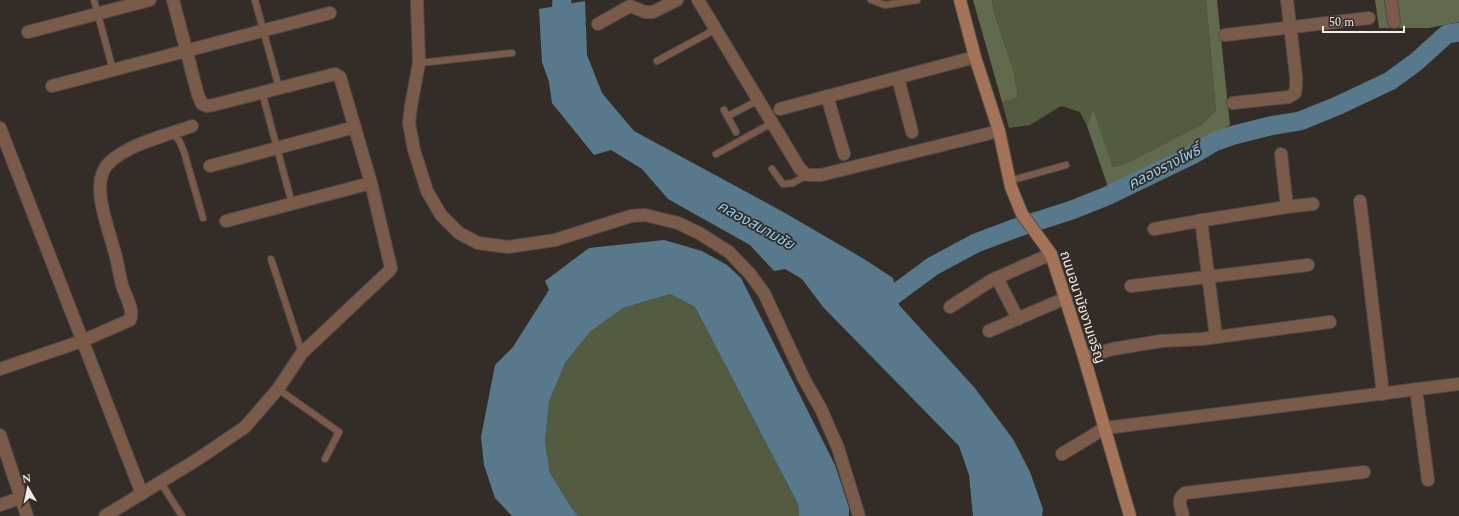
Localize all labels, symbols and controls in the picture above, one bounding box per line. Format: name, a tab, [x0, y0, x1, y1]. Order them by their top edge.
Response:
scale bar	[1323, 8, 1404, 34]
text: 50 m	[1329, 13, 1354, 32]
water label: คลองรางโพธิ์	[1124, 137, 1208, 196]
water label: คลองสนามชัย	[713, 195, 799, 257]
street label: ถนนอนามัยงามเจริญ	[1054, 248, 1111, 366]
north arrow	[8, 468, 48, 508]
text: N	[21, 470, 32, 488]

